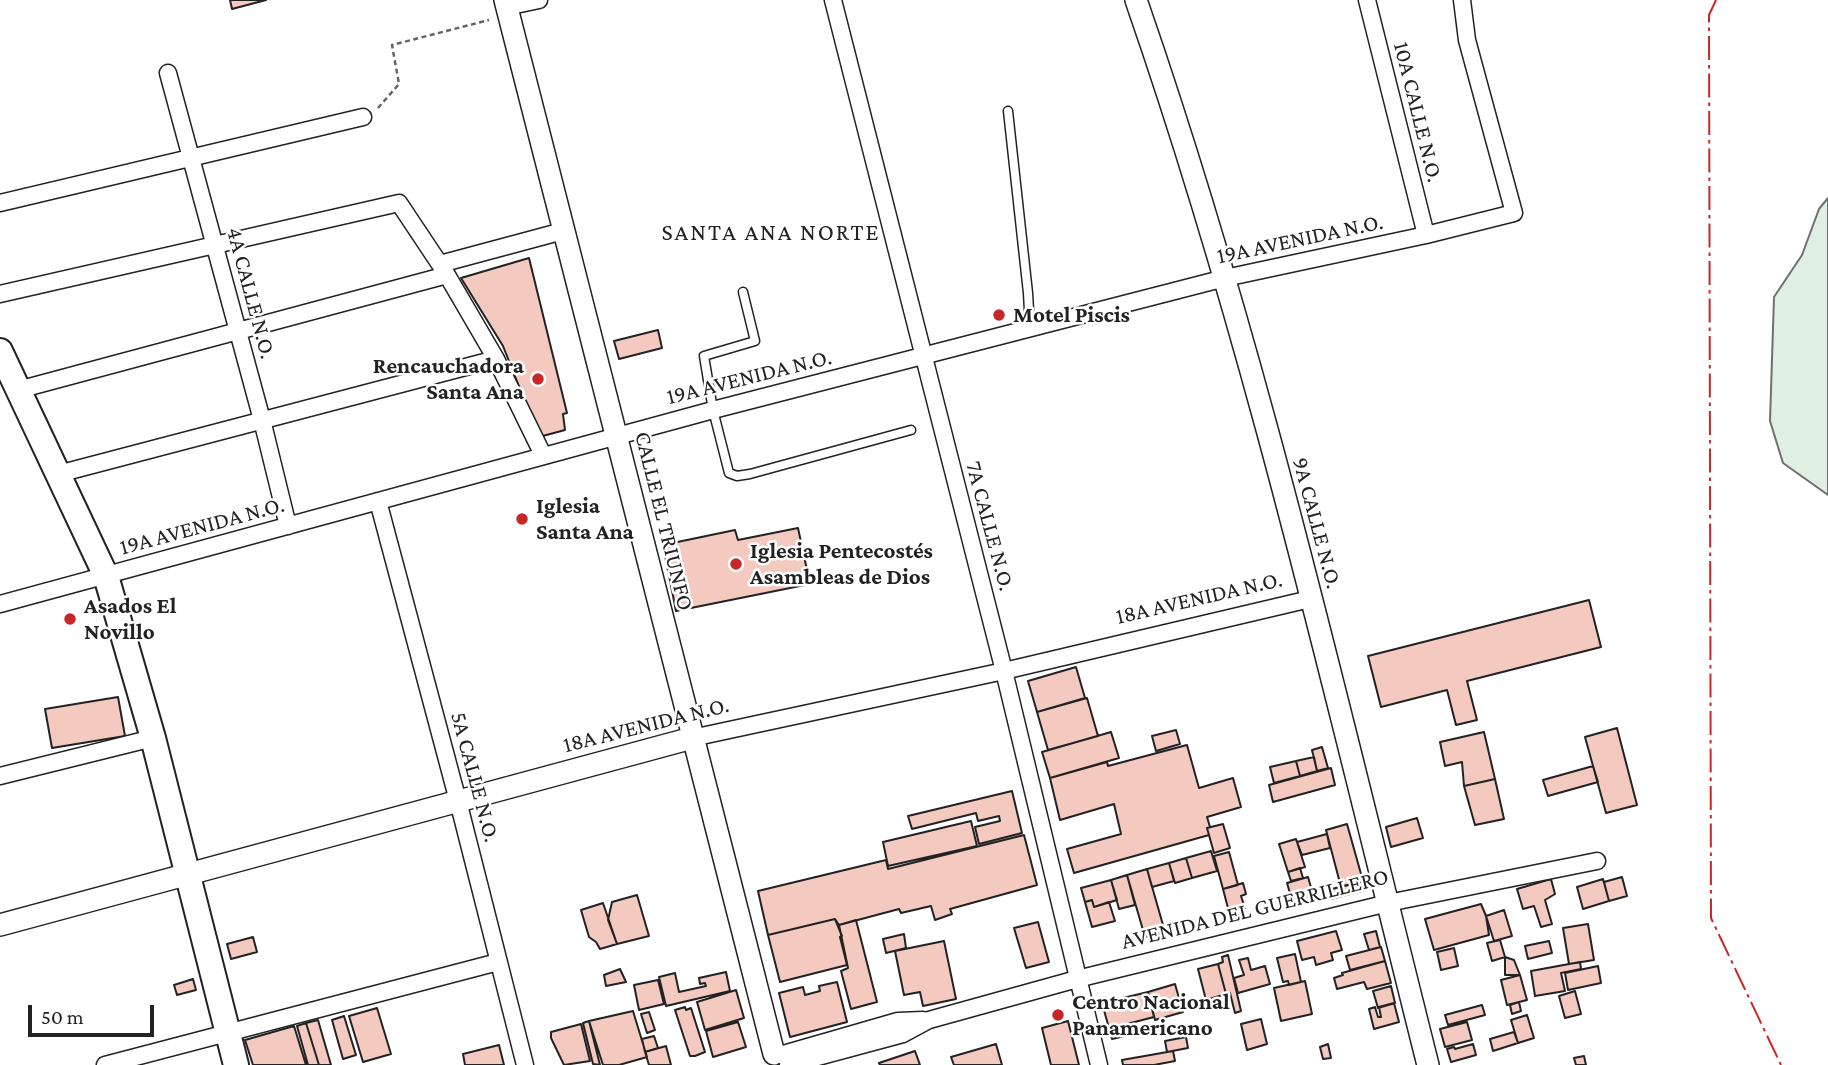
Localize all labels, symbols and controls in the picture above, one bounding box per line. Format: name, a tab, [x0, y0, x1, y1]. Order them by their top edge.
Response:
street label: 10A CALLE N.O.	[1387, 39, 1449, 185]
street label: 19A AVENIDA N.O.	[1214, 208, 1386, 270]
district label: SANTA ANA NORTE	[663, 219, 879, 247]
street label: 4A CALLE N.O.	[220, 224, 282, 362]
place label: Motel Piscis	[1013, 301, 1130, 329]
marker: Motel Piscis	[991, 307, 1007, 323]
street label: 19A AVENIDA N.O.	[664, 343, 834, 411]
place label: Rencauchadora Santa Ana	[373, 352, 524, 406]
marker: Rencauchadora Santa Ana	[530, 371, 546, 387]
street label: CALLE EL TRIUNFO	[628, 429, 700, 613]
street label: 9A CALLE N.O.	[1286, 454, 1348, 592]
street label: 7A CALLE N.O.	[959, 458, 1021, 594]
street label: 19A AVENIDA N.O.	[117, 491, 287, 561]
place label: Iglesia Santa Ana	[536, 492, 634, 546]
marker: Iglesia Santa Ana	[514, 511, 530, 527]
place label: Iglesia Pentecostés Asambleas de Dios	[750, 537, 933, 591]
marker: Iglesia Pentecostés Asambleas de Dios	[728, 556, 744, 572]
street label: 18A AVENIDA N.O.	[1113, 565, 1285, 631]
place label: Asados El Novillo	[84, 592, 176, 646]
marker: Asados El Novillo	[62, 611, 78, 627]
street label: 18A AVENIDA N.O.	[560, 691, 732, 759]
street label: 5A CALLE N.O.	[444, 709, 506, 845]
street label: AVENIDA DEL GUERRILLERO	[1119, 862, 1391, 956]
place label: Centro Nacional Panamericano	[1072, 988, 1230, 1042]
scale bar	[32, 992, 158, 1036]
text: 50 m	[41, 1005, 84, 1029]
marker: Centro Nacional Panamericano	[1050, 1007, 1066, 1023]

